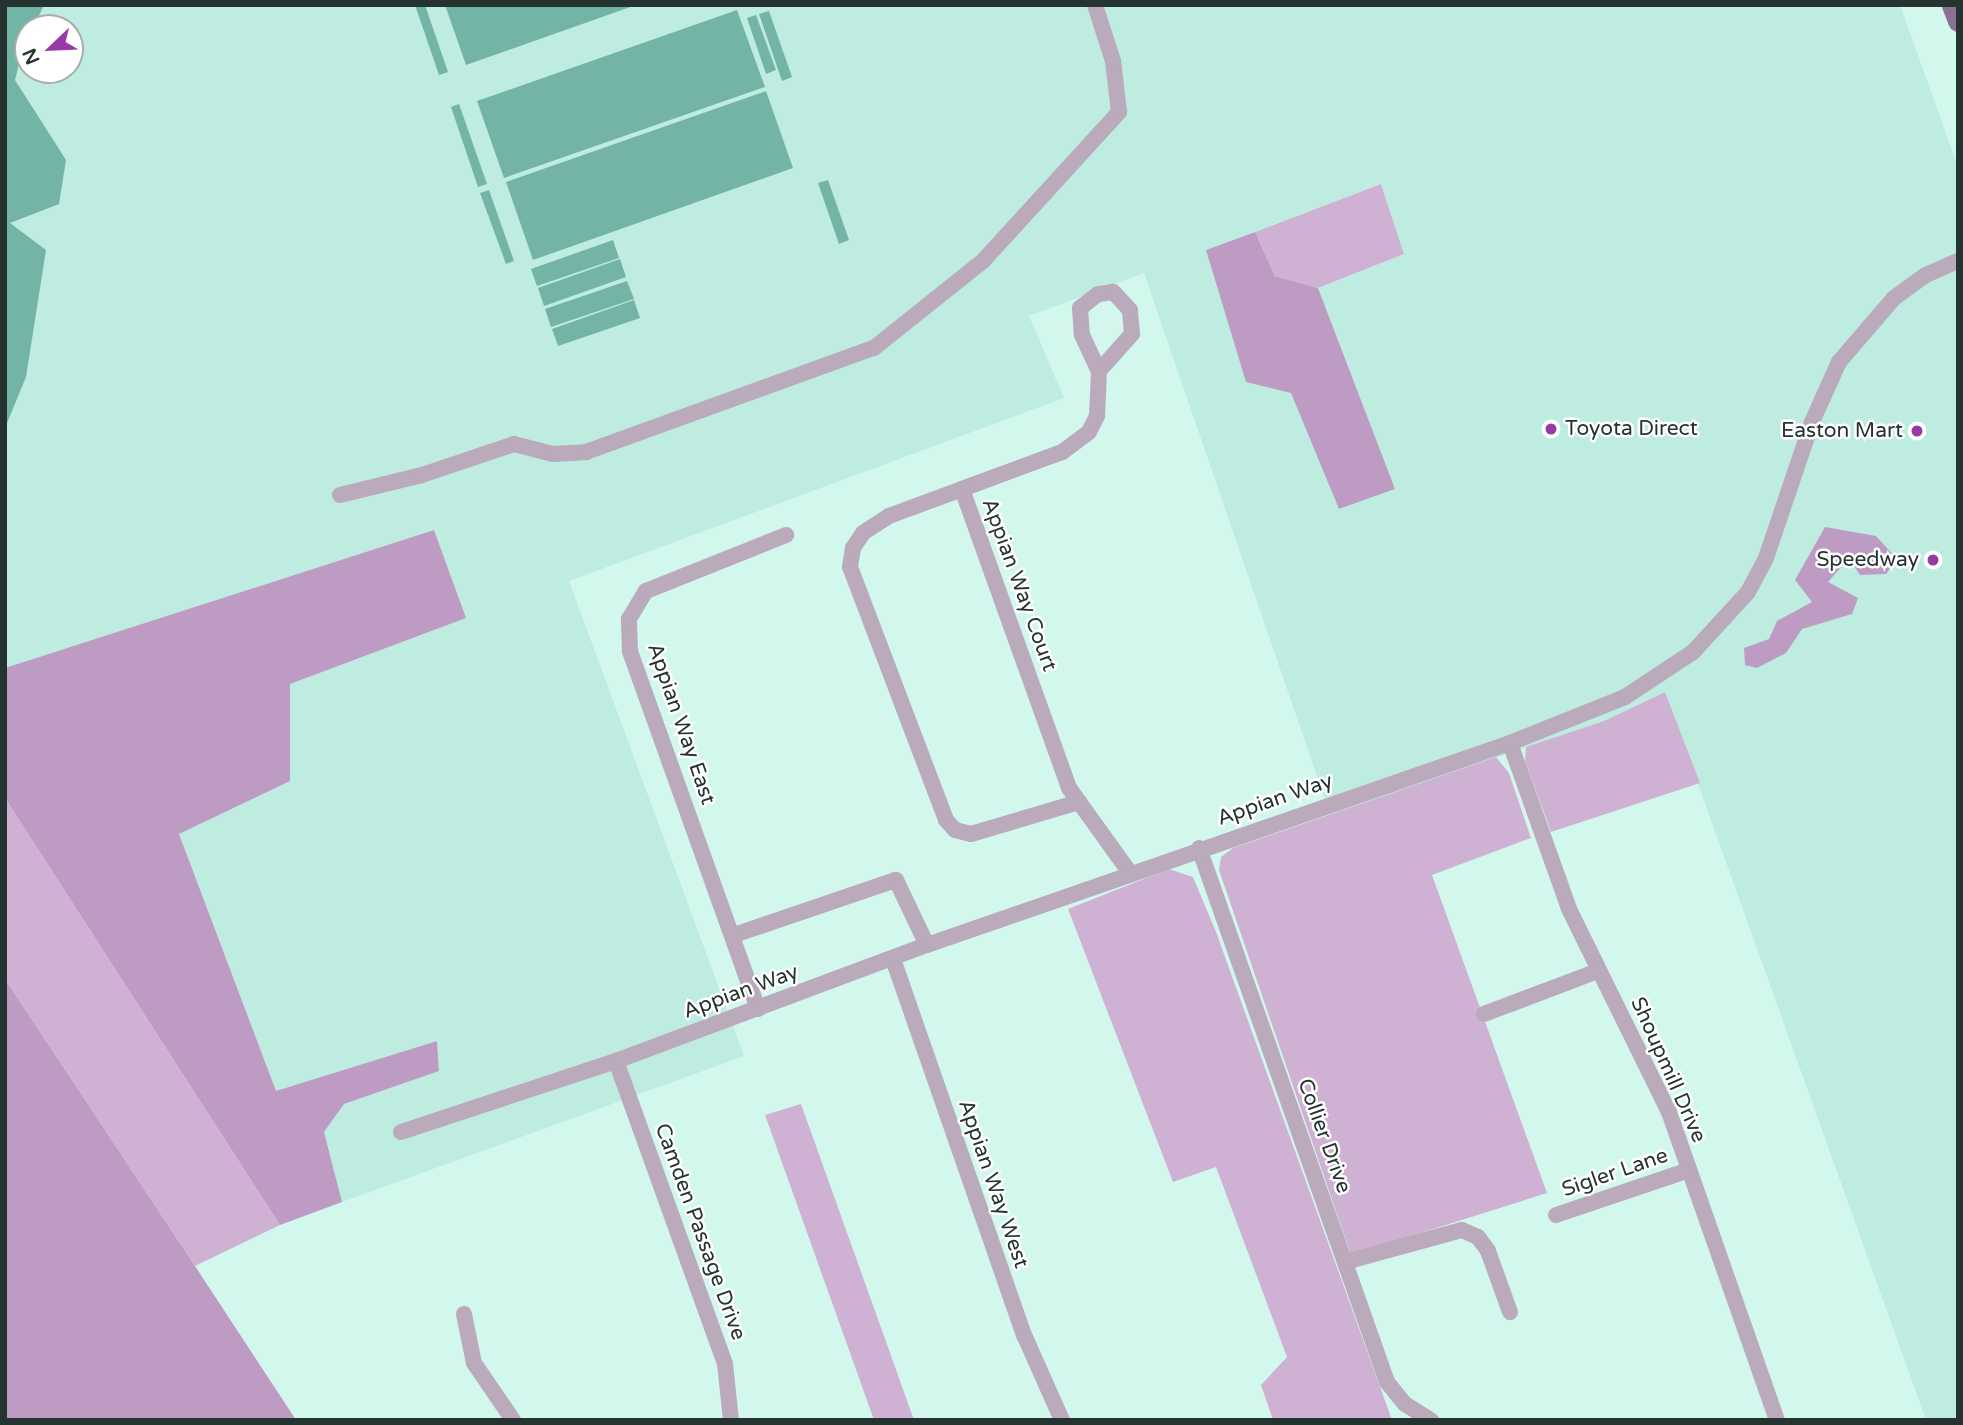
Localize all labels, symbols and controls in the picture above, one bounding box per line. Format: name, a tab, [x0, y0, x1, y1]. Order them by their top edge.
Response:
north arrow	[14, 14, 84, 84]
text: N	[18, 45, 45, 68]
place label: Toyota Direct	[1565, 416, 1698, 442]
place label: Easton Mart	[1781, 418, 1903, 444]
marker: Toyota Direct	[1543, 421, 1559, 437]
marker: Easton Mart	[1909, 423, 1925, 439]
street label: Appian Way Court	[976, 495, 1062, 675]
place label: Speedway	[1817, 547, 1919, 573]
marker: Speedway	[1925, 552, 1941, 568]
street label: Appian Way East	[642, 640, 720, 808]
street label: Appian Way	[1214, 768, 1336, 832]
street label: Appian Way	[680, 960, 802, 1024]
street label: Shoupmill Drive	[1625, 993, 1711, 1147]
street label: Collier Drive	[1292, 1075, 1356, 1197]
street label: Appian Way West	[952, 1097, 1034, 1271]
street label: Camden Passage Drive	[649, 1120, 751, 1344]
street label: Sigler Lane	[1559, 1143, 1671, 1203]

